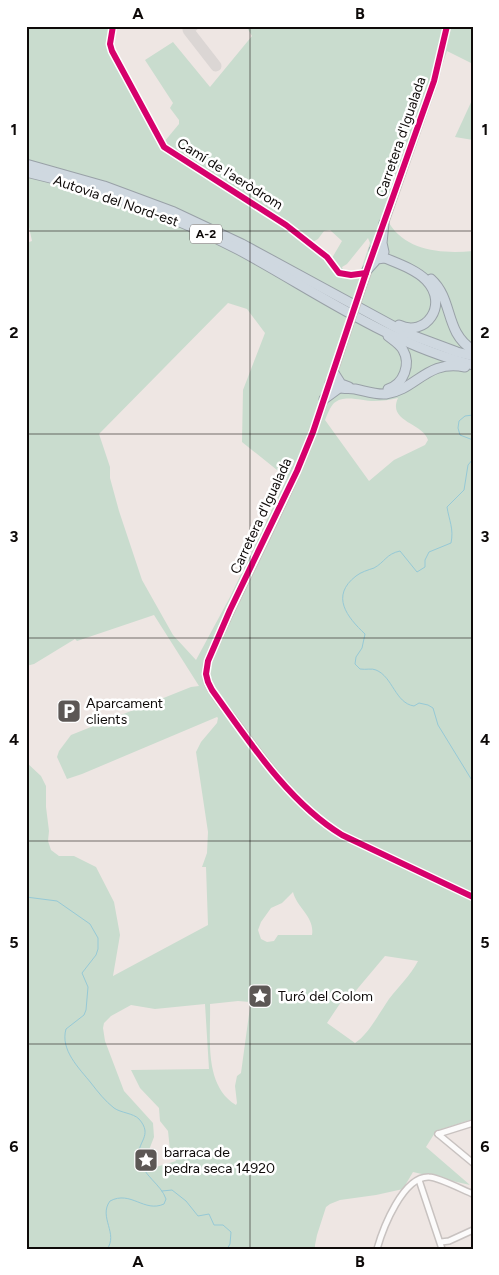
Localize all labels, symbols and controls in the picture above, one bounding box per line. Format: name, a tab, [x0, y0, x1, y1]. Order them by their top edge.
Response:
text: A	[132, 4, 144, 23]
text: B	[355, 4, 365, 23]
street label: Carretera d'Igualada	[372, 75, 430, 199]
text: 1	[11, 120, 17, 139]
text: 1	[482, 120, 488, 139]
street label: Camí de l'aeròdrom	[174, 135, 286, 213]
street label: Autovia del Nord-est	[51, 172, 181, 230]
road number: A-2	[190, 224, 222, 243]
text: 2	[9, 323, 19, 342]
text: 2	[480, 323, 490, 342]
street label: Carretera d'Igualada	[227, 455, 295, 577]
text: 3	[10, 527, 19, 546]
text: 3	[481, 527, 490, 546]
place label: Aparcament clients	[86, 695, 163, 728]
parking icon: Aparcament clients	[56, 698, 82, 724]
text: 4	[9, 730, 19, 749]
text: 4	[480, 730, 490, 749]
text: 5	[9, 933, 19, 952]
text: 5	[480, 933, 490, 952]
place icon: Turó del Colom	[247, 983, 273, 1009]
place label: Turó del Colom	[278, 988, 373, 1005]
text: 6	[9, 1137, 19, 1156]
text: 6	[480, 1137, 490, 1156]
place label: barraca de pedra seca 14920	[164, 1144, 275, 1177]
place icon: barraca de pedra seca 14920	[133, 1147, 159, 1173]
text: A	[132, 1252, 144, 1271]
text: B	[355, 1252, 365, 1271]

